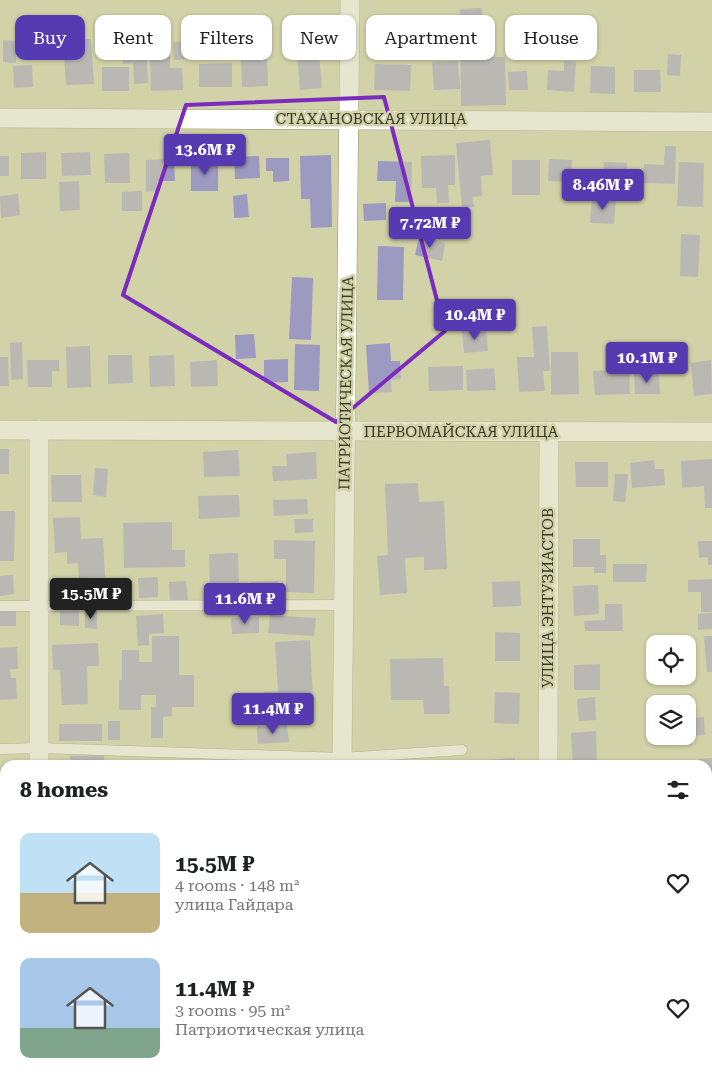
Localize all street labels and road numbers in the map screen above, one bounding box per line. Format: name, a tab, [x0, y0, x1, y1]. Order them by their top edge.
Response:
street label: СТАХАНОВСКАЯ УЛИЦА	[276, 110, 467, 128]
street label: ПАТРИОТИЧЕСКАЯ УЛИЦА	[335, 275, 357, 490]
street label: ПЕРВОМАЙСКАЯ УЛИЦА	[364, 423, 559, 441]
street label: УЛИЦА ЭНТУЗИАСТОВ	[539, 508, 557, 688]

